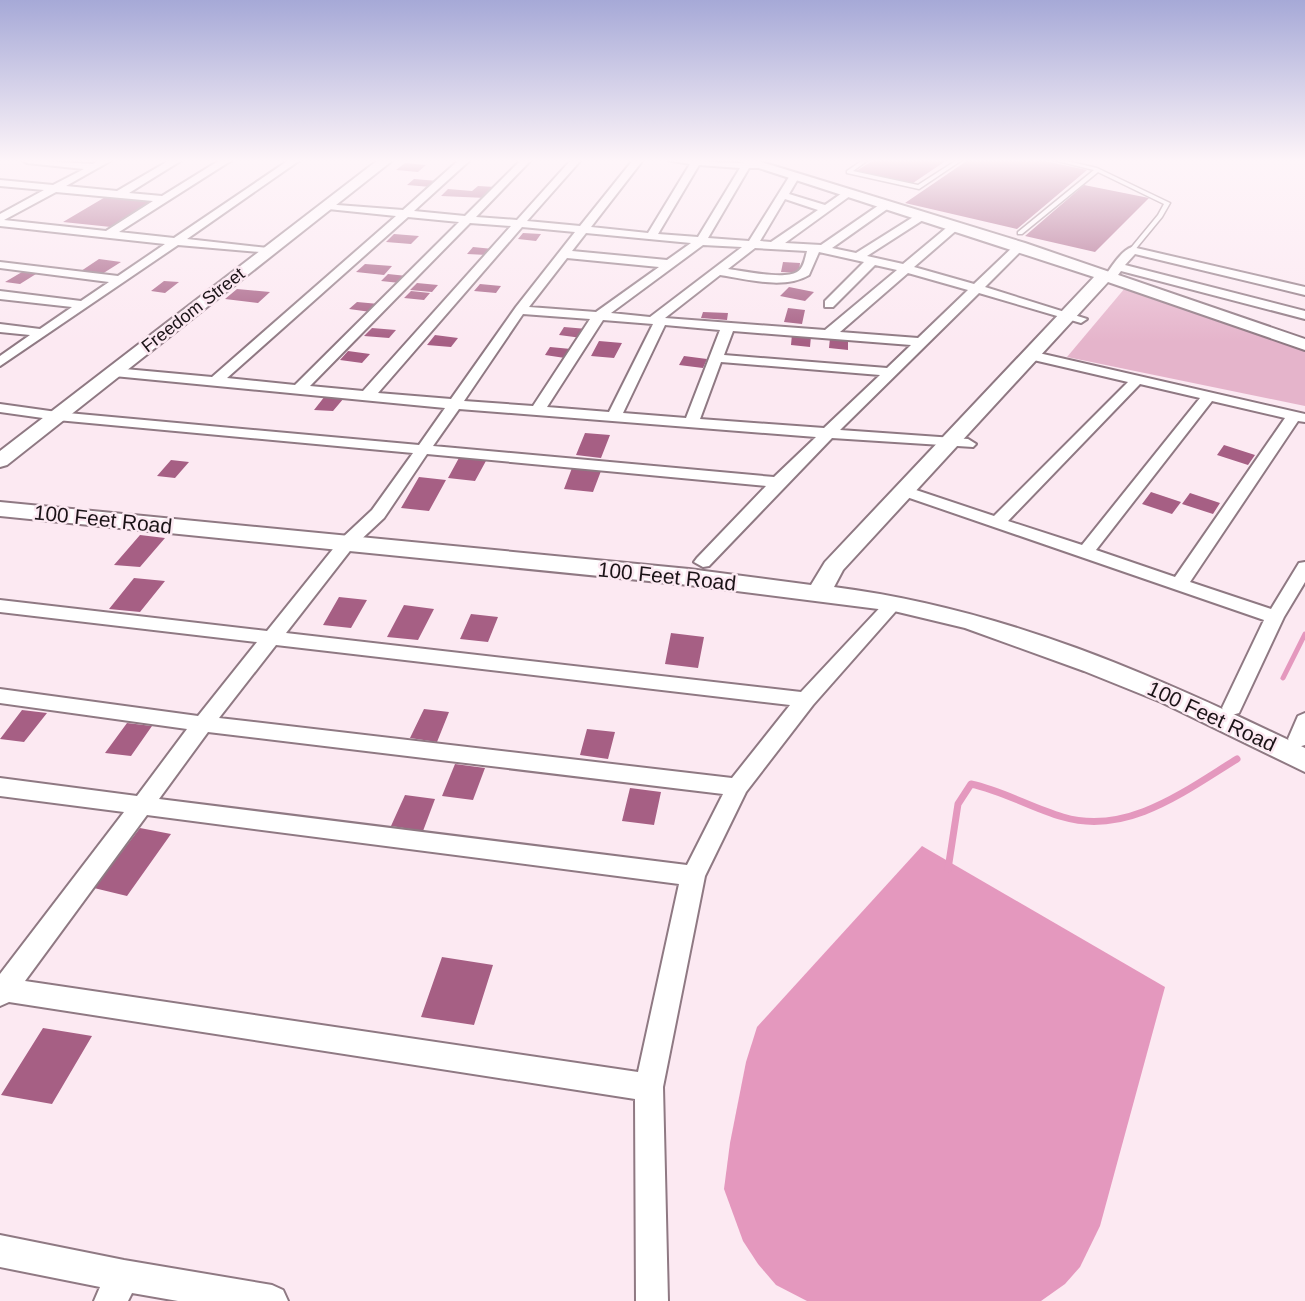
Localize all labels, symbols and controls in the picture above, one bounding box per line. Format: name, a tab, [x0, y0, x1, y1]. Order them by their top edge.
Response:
street label: Freedom Street	[138, 264, 248, 356]
street label: 100 Feet Road	[33, 500, 173, 538]
street label: 100 Feet Road	[597, 557, 737, 595]
street label: 100 Feet Road	[1144, 676, 1280, 756]

